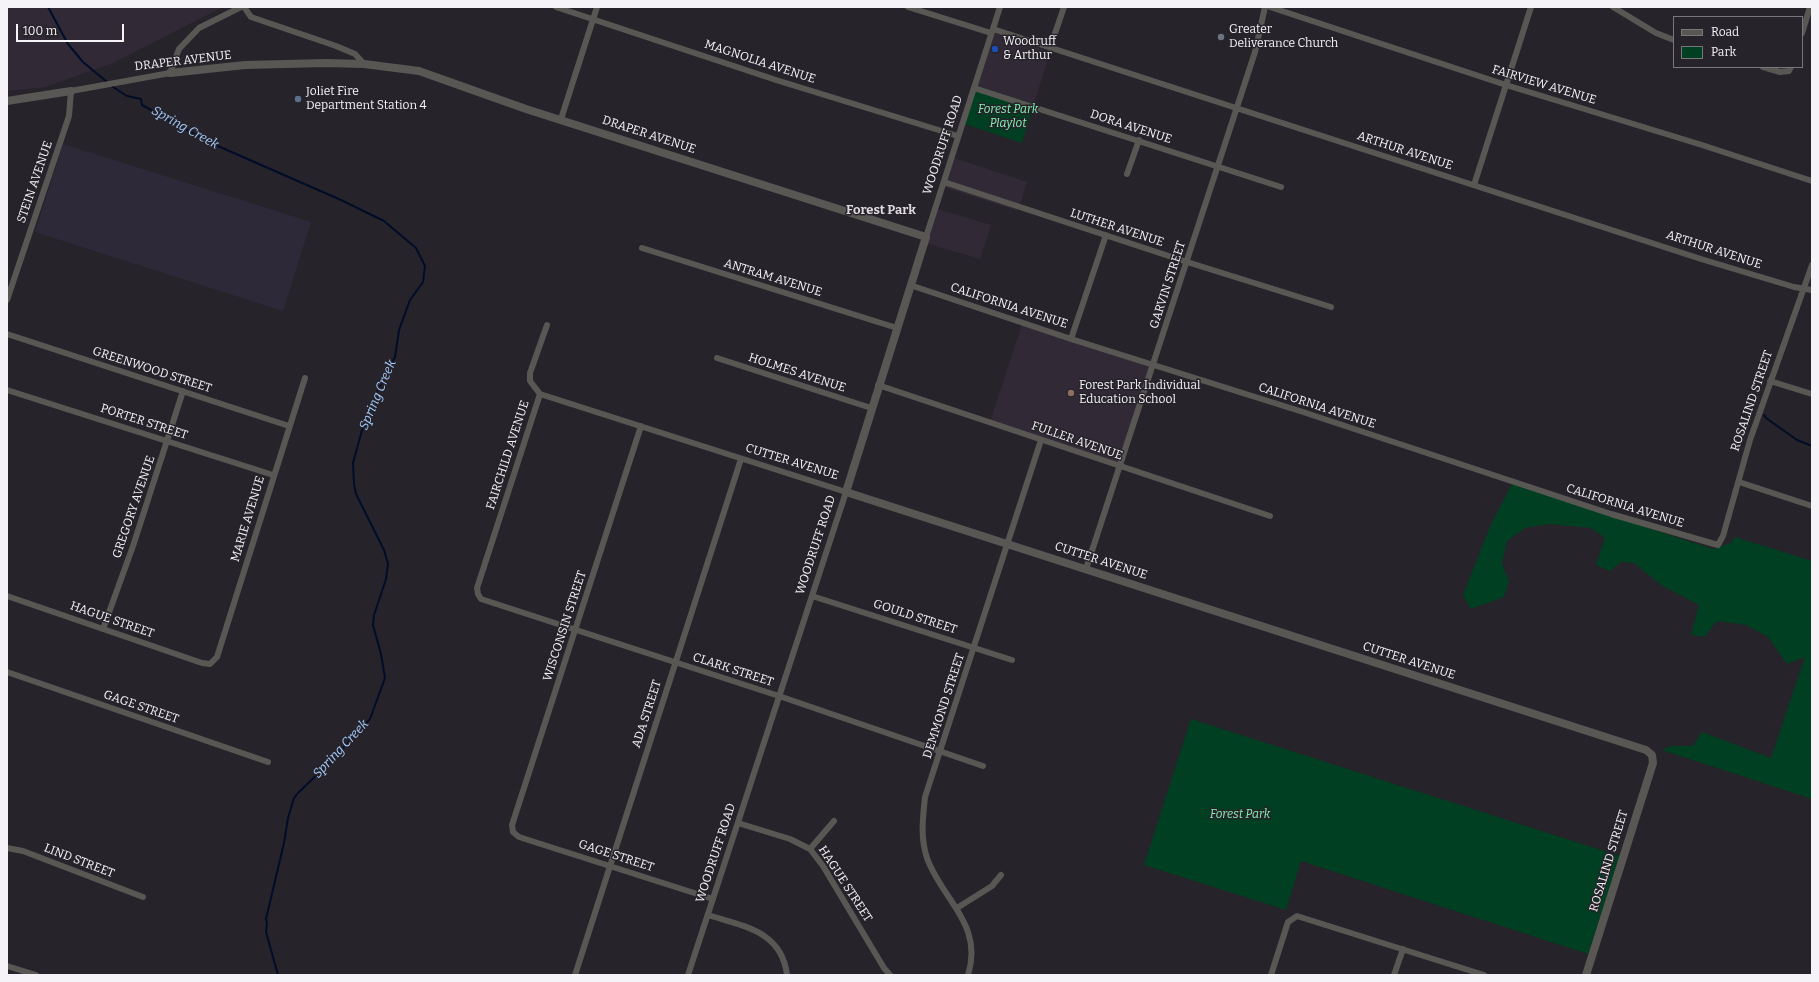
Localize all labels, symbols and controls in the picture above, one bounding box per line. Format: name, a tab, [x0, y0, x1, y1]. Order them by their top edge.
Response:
scale bar	[18, 16, 126, 42]
legend	[1673, 16, 1803, 68]
place label: Greater Deliverance Church	[1229, 23, 1338, 51]
text: 100 m	[23, 24, 57, 38]
text: Road	[1711, 25, 1739, 39]
marker: Greater Deliverance Church	[1216, 32, 1226, 42]
place label: Woodruff & Arthur	[1003, 35, 1056, 63]
street label: MAGNOLIA AVENUE	[703, 37, 817, 87]
marker: Woodruff & Arthur	[990, 44, 1000, 54]
text: Park	[1711, 45, 1736, 59]
street label: DRAPER AVENUE	[134, 48, 232, 74]
street label: FAIRVIEW AVENUE	[1490, 62, 1598, 108]
place label: Joliet Fire Department Station 4	[306, 85, 426, 113]
marker: Joliet Fire Department Station 4	[293, 94, 303, 104]
street label: WOODRUFF ROAD	[920, 94, 966, 196]
water label: Spring Creek	[149, 103, 221, 153]
park label: Forest Park Playlot	[978, 103, 1038, 131]
street label: DORA AVENUE	[1088, 107, 1174, 147]
street label: DRAPER AVENUE	[600, 113, 698, 157]
street label: ARTHUR AVENUE	[1355, 129, 1455, 173]
street label: STEIN AVENUE	[14, 139, 56, 225]
district label: Forest Park	[846, 202, 916, 218]
street label: LUTHER AVENUE	[1068, 206, 1166, 250]
street label: ARTHUR AVENUE	[1664, 228, 1764, 272]
street label: GARVIN STREET	[1147, 239, 1189, 331]
street label: ANTRAM AVENUE	[722, 256, 824, 300]
street label: CALIFORNIA AVENUE	[949, 280, 1069, 332]
street label: GREENWOOD STREET	[91, 344, 213, 396]
street label: ROSALIND STREET	[1728, 349, 1776, 453]
street label: HOLMES AVENUE	[747, 350, 847, 396]
water label: Spring Creek	[356, 358, 400, 432]
place label: Forest Park Individual Education School	[1079, 379, 1201, 407]
street label: CALIFORNIA AVENUE	[1257, 380, 1377, 432]
marker: Forest Park Individual Education School	[1066, 388, 1076, 398]
street label: FAIRCHILD AVENUE	[484, 399, 532, 511]
street label: PORTER STREET	[99, 401, 189, 443]
street label: FULLER AVENUE	[1030, 419, 1124, 463]
street label: CUTTER AVENUE	[744, 441, 840, 483]
street label: GREGORY AVENUE	[110, 454, 158, 560]
street label: MARIE AVENUE	[228, 474, 268, 564]
street label: CALIFORNIA AVENUE	[1564, 481, 1686, 531]
street label: WOODRUFF ROAD	[793, 494, 839, 596]
street label: CUTTER AVENUE	[1053, 539, 1149, 583]
street label: WISCONSIN STREET	[540, 569, 590, 683]
street label: GOULD STREET	[871, 597, 959, 637]
street label: HAGUE STREET	[68, 599, 156, 641]
street label: CUTTER AVENUE	[1361, 639, 1457, 683]
street label: CLARK STREET	[691, 650, 775, 690]
street label: DEMMOND STREET	[920, 652, 968, 760]
street label: ADA STREET	[629, 678, 665, 750]
street label: GAGE STREET	[102, 687, 180, 727]
water label: Spring Creek	[310, 716, 372, 782]
street label: WOODRUFF ROAD	[693, 802, 739, 904]
park label: Forest Park	[1210, 808, 1270, 822]
street label: ROSALIND STREET	[1587, 808, 1631, 914]
street label: GAGE STREET	[576, 837, 656, 875]
street label: LIND STREET	[42, 841, 116, 881]
street label: HAGUE STREET	[815, 843, 875, 925]

